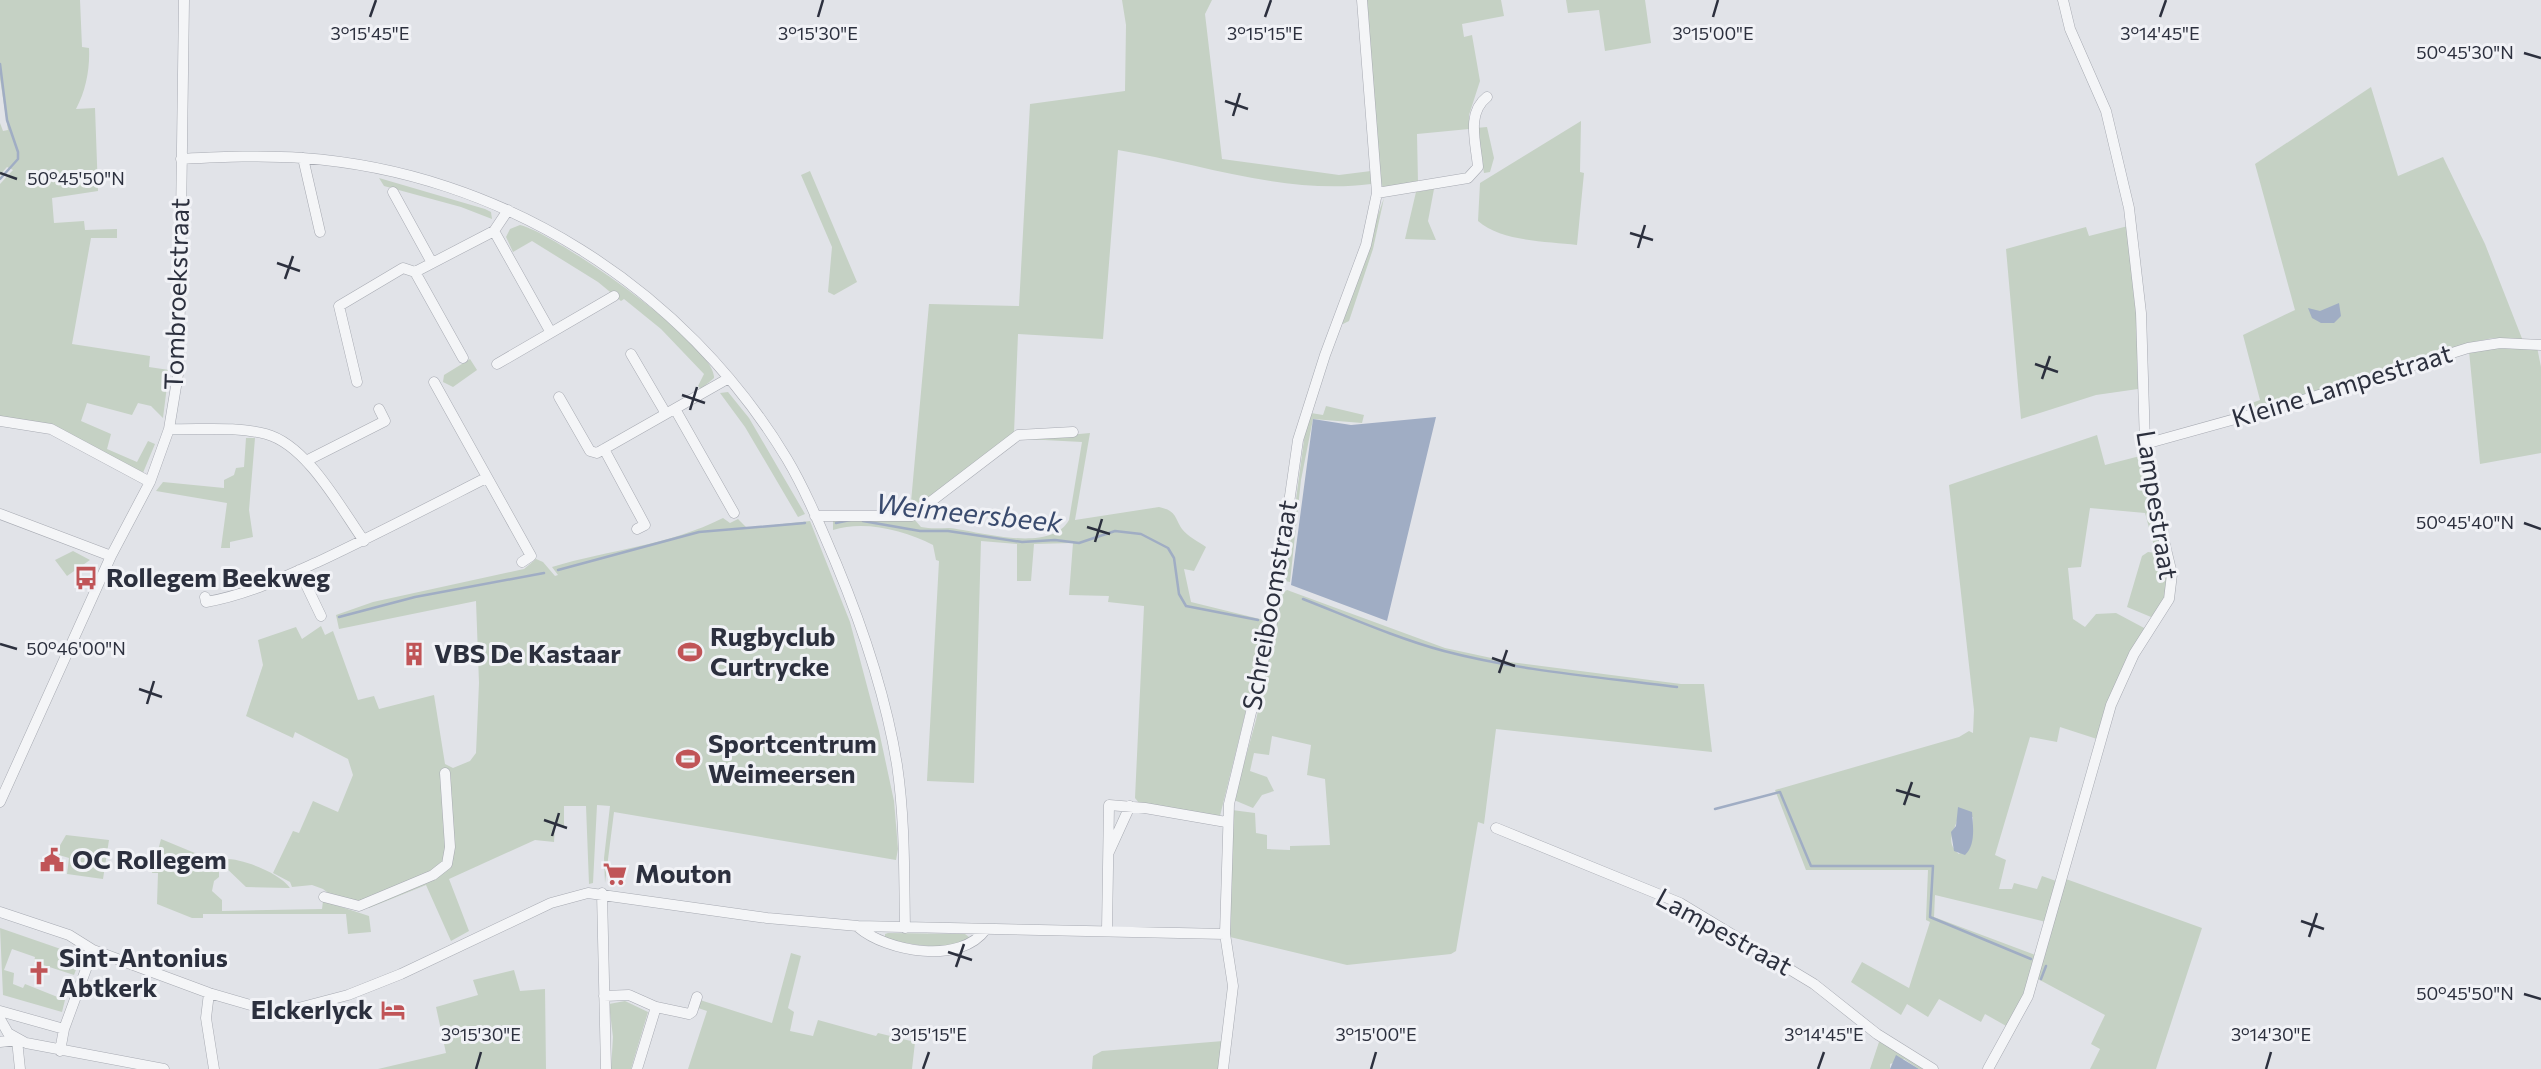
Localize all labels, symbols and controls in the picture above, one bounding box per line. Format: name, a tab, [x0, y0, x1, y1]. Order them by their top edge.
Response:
text: 3°15'45"E	[331, 22, 409, 44]
text: 3°15'30"E	[778, 22, 858, 44]
text: 3°15'15"E	[1227, 22, 1303, 44]
text: 3°15'00"E	[1672, 22, 1754, 44]
text: 3°14'45"E	[2120, 22, 2200, 44]
text: 50°45'30"N	[2416, 41, 2514, 63]
text: 50°45'50"N	[27, 167, 125, 189]
street label: Tombroekstraat	[157, 197, 194, 390]
street label: Kleine Lampestraat	[2228, 336, 2455, 433]
street label: Lampestraat	[2131, 428, 2186, 582]
water label: Weimeersbeek	[874, 485, 1065, 539]
street label: Schreiboomstraat	[1235, 497, 1302, 712]
text: 50°45'40"N	[2416, 511, 2514, 533]
place label: Rollegem Beekweg	[106, 561, 330, 592]
bus stop icon: Rollegem Beekweg	[72, 564, 100, 592]
place label: Rugbyclub Curtrycke	[710, 620, 835, 681]
text: 50°46'00"N	[26, 637, 126, 659]
place label: VBS De Kastaar	[434, 637, 621, 668]
sports icon: Rugbyclub Curtrycke	[676, 638, 704, 666]
building icon: VBS De Kastaar	[400, 640, 428, 668]
place label: Sportcentrum Weimeersen	[708, 727, 877, 788]
sports icon: Sportcentrum Weimeersen	[674, 745, 702, 773]
place label: OC Rollegem	[72, 843, 227, 874]
public building icon: OC Rollegem	[38, 846, 66, 874]
place label: Mouton	[635, 857, 732, 888]
supermarket icon: Mouton	[601, 860, 629, 888]
street label: Lampestraat	[1651, 881, 1798, 981]
place label: Sint-Antonius Abtkerk	[59, 941, 228, 1002]
church icon: Sint-Antonius Abtkerk	[25, 959, 53, 987]
text: 50°45'50"N	[2416, 982, 2514, 1004]
place label: Elckerlyck	[251, 993, 373, 1024]
hotel icon: Elckerlyck	[379, 996, 407, 1024]
text: 3°15'30"E	[441, 1023, 521, 1045]
text: 3°15'15"E	[891, 1023, 967, 1045]
text: 3°15'00"E	[1335, 1023, 1417, 1045]
text: 3°14'45"E	[1784, 1023, 1864, 1045]
text: 3°14'30"E	[2231, 1023, 2311, 1045]

